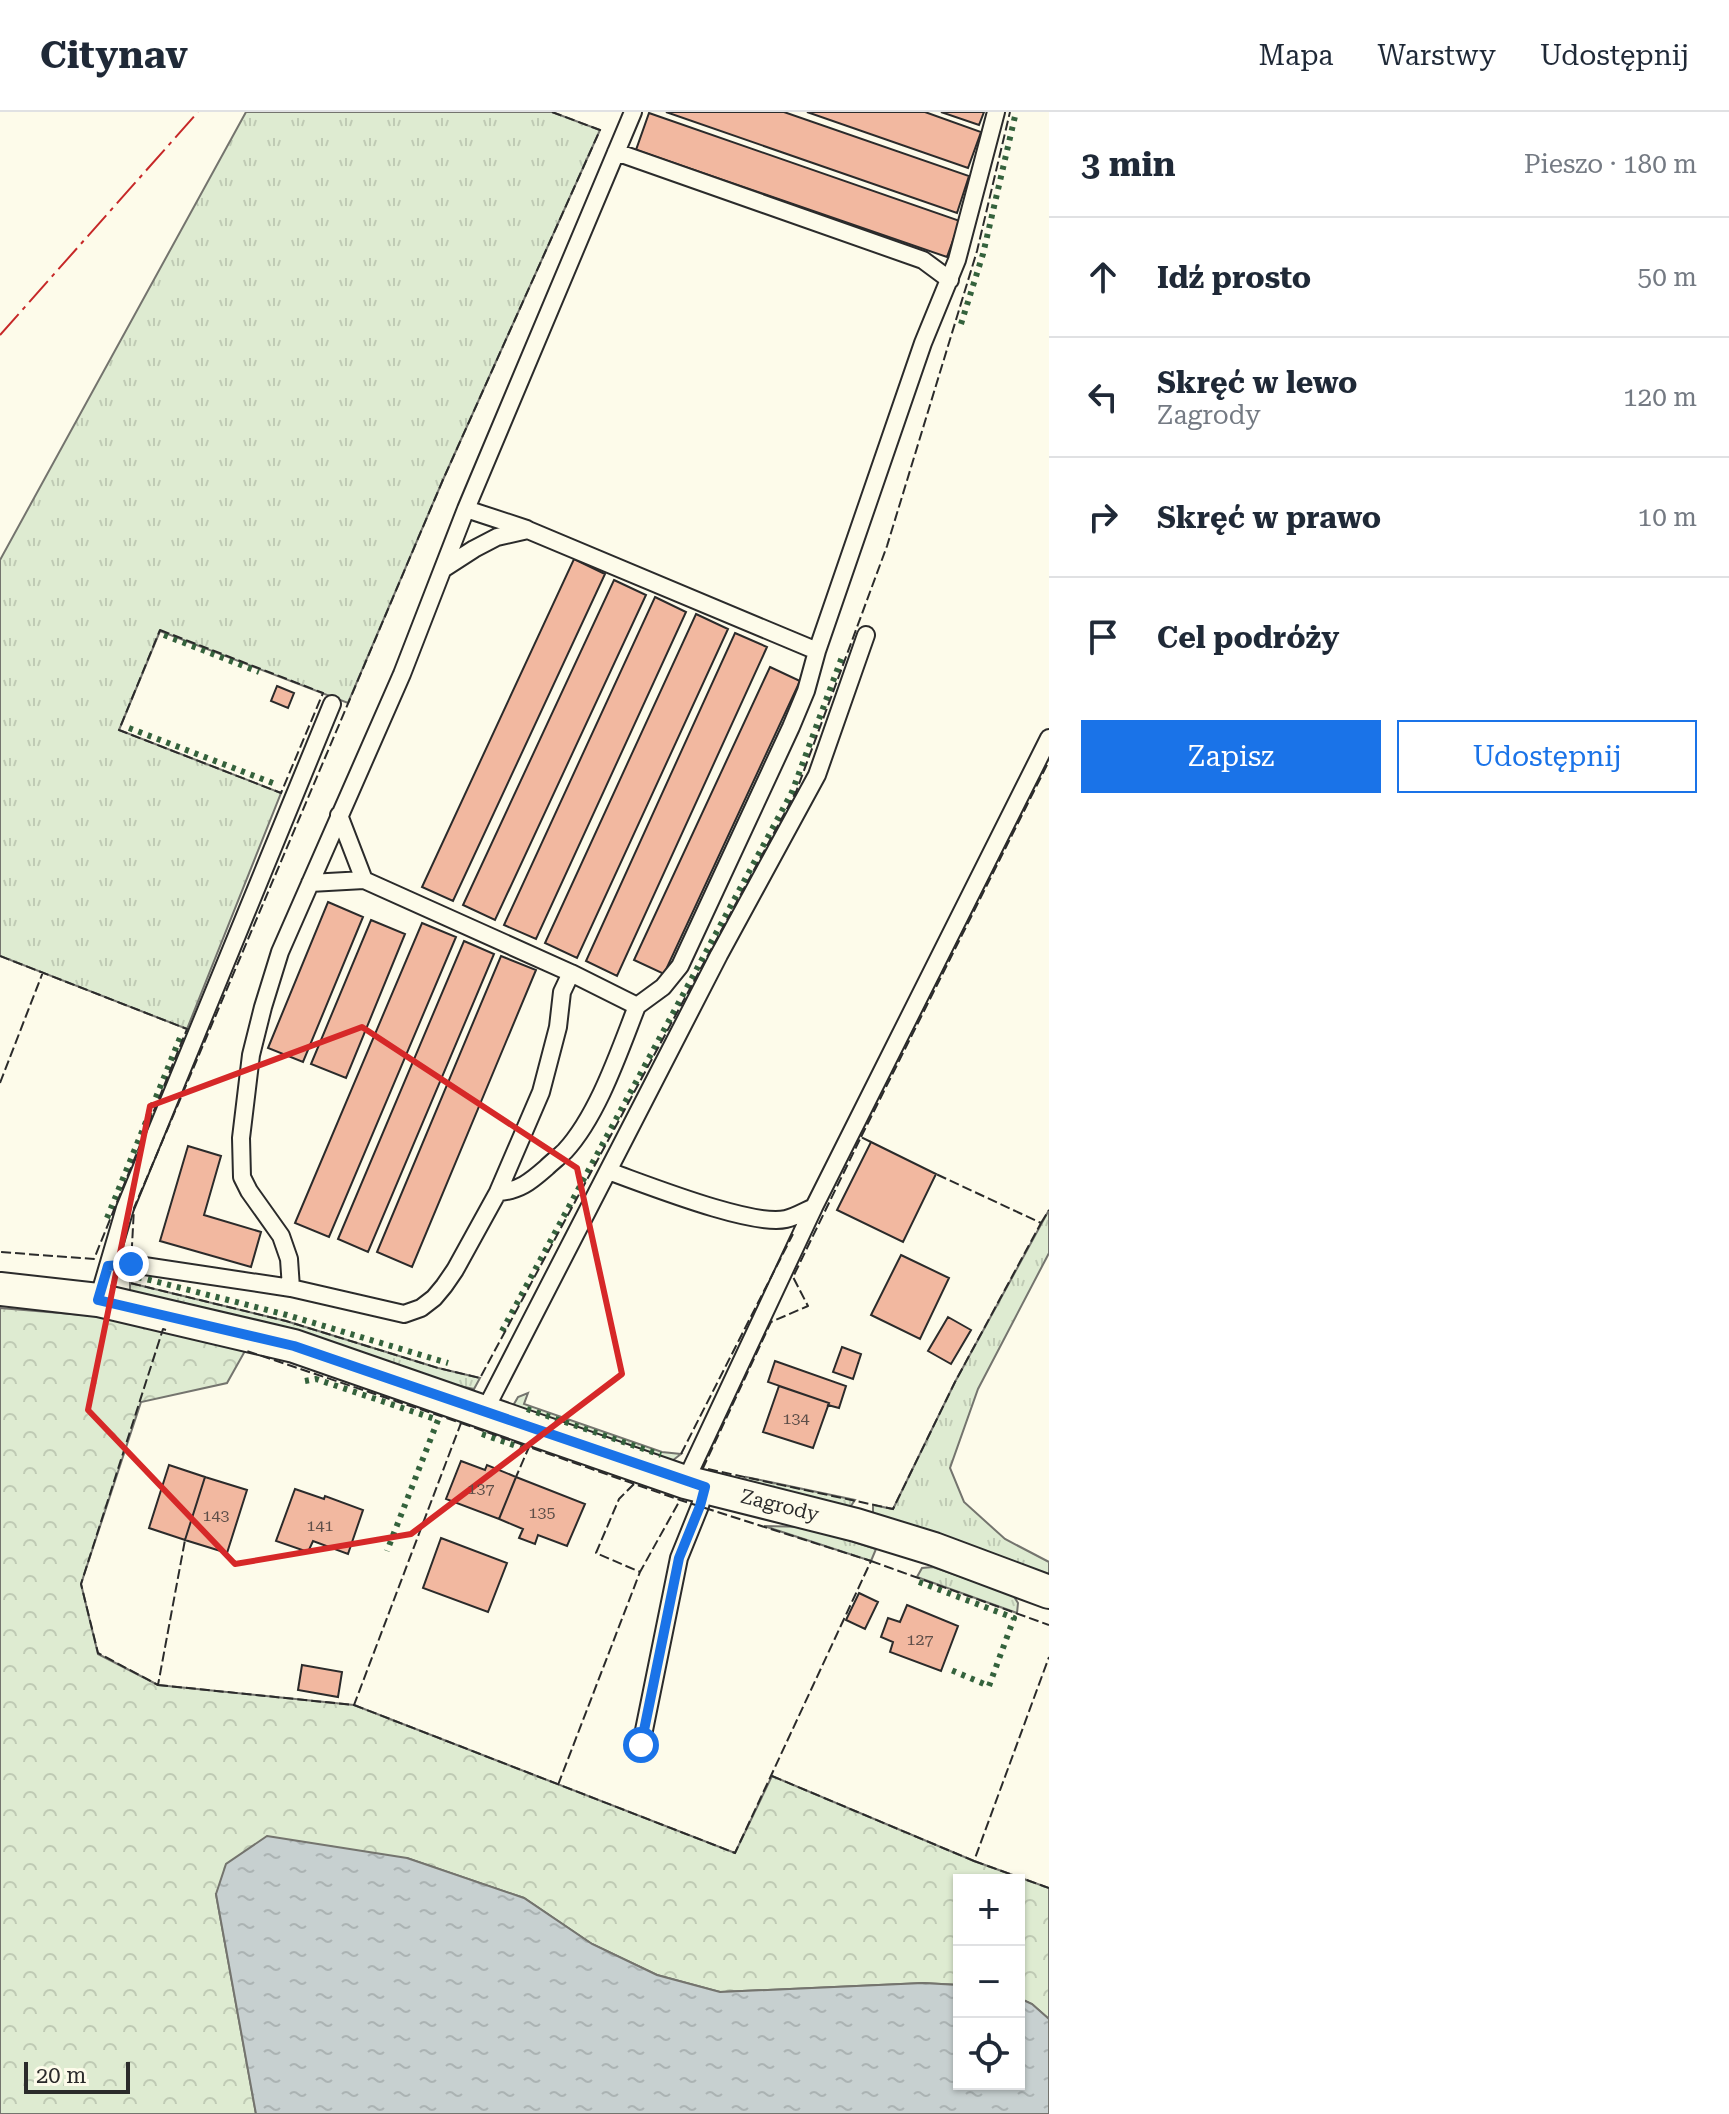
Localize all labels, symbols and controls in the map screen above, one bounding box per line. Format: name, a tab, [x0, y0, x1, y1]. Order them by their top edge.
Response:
text: Citynav	[40, 33, 188, 77]
text: Mapa	[1259, 39, 1333, 72]
text: Warstwy	[1377, 39, 1496, 72]
text: Udostępnij	[1540, 39, 1689, 72]
text: 3 min	[1081, 144, 1176, 184]
text: Pieszo · 180 m	[1524, 149, 1697, 179]
icon: ahead	[1081, 255, 1125, 299]
text: Idź prosto	[1157, 260, 1311, 295]
text: 50 m	[1638, 262, 1697, 292]
text: Skręć w lewo	[1157, 365, 1357, 400]
icon: left	[1081, 375, 1125, 419]
text: 120 m	[1623, 382, 1697, 412]
text: Zagrody	[1157, 400, 1261, 430]
icon: right	[1081, 495, 1125, 539]
text: Skręć w prawo	[1157, 500, 1381, 535]
text: 10 m	[1638, 502, 1697, 532]
icon: arrive	[1081, 615, 1125, 659]
text: Cel podróży	[1157, 620, 1339, 655]
button: Zapisz	[1081, 720, 1381, 793]
button: Udostępnij	[1397, 720, 1697, 793]
route end	[113, 1246, 149, 1282]
house number: 134	[783, 1409, 809, 1428]
house number: 137	[468, 1479, 494, 1498]
street label: Zagrody	[738, 1484, 822, 1526]
house number: 135	[529, 1503, 555, 1522]
house number: 143	[203, 1506, 229, 1525]
house number: 141	[307, 1516, 333, 1535]
house number: 127	[907, 1630, 933, 1649]
route start	[623, 1727, 659, 1763]
map controls	[953, 1874, 1025, 2090]
button: +	[953, 1874, 1025, 1946]
button: −	[953, 1946, 1025, 2018]
button: locate	[953, 2018, 1025, 2090]
scale bar	[24, 2058, 130, 2094]
text: 20 m	[36, 2063, 86, 2088]

